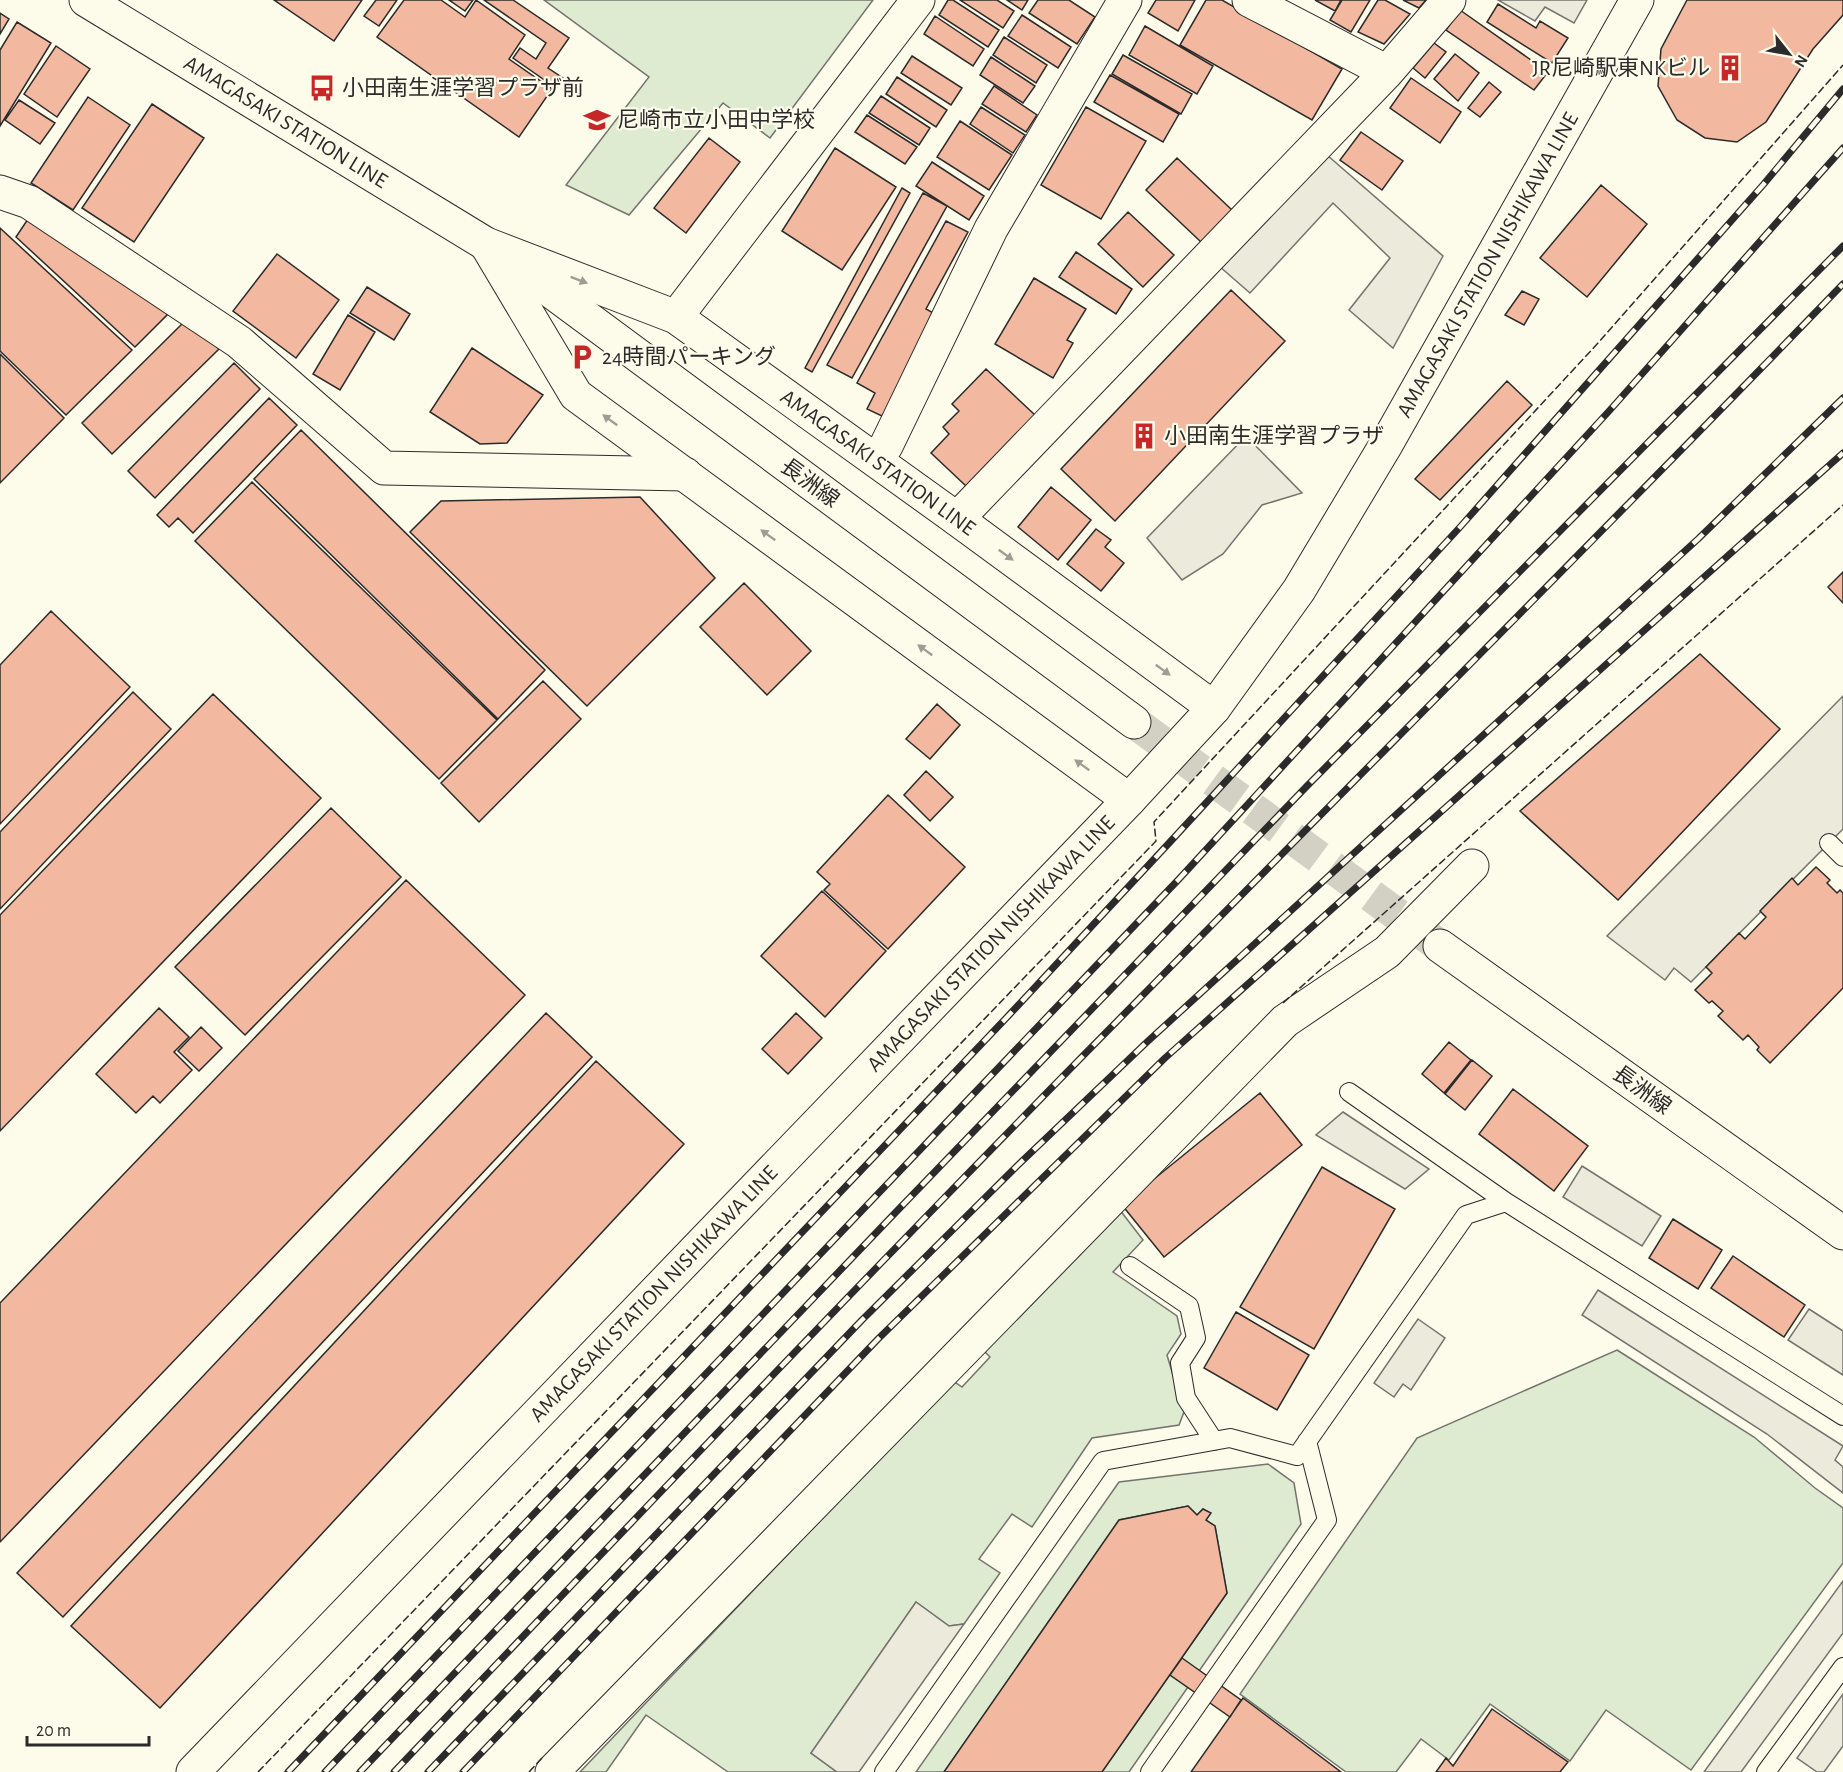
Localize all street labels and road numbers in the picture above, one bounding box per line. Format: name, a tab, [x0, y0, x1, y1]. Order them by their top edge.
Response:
street label: AMAGASAKI STATION LINE	[180, 52, 392, 192]
street label: AMAGASAKI STATION NISHIKAWA LINE	[1393, 108, 1582, 421]
street label: AMAGASAKI STATION LINE	[777, 385, 980, 540]
street label: 長洲線	[777, 454, 844, 511]
street label: AMAGASAKI STATION NISHIKAWA LINE	[863, 811, 1119, 1076]
street label: 長洲線	[1609, 1061, 1676, 1118]
street label: AMAGASAKI STATION NISHIKAWA LINE	[526, 1161, 782, 1426]

